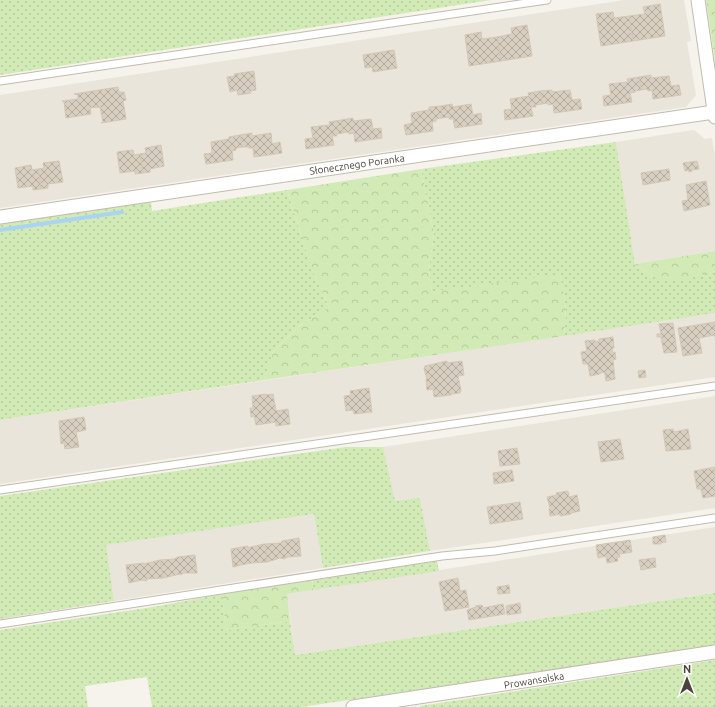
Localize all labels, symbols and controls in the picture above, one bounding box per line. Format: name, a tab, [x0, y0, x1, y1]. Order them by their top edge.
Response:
street label: Słonecznego Poranka	[309, 152, 405, 177]
north arrow	[667, 659, 707, 699]
text: N	[683, 663, 691, 675]
street label: Prowansalska	[503, 670, 565, 691]

